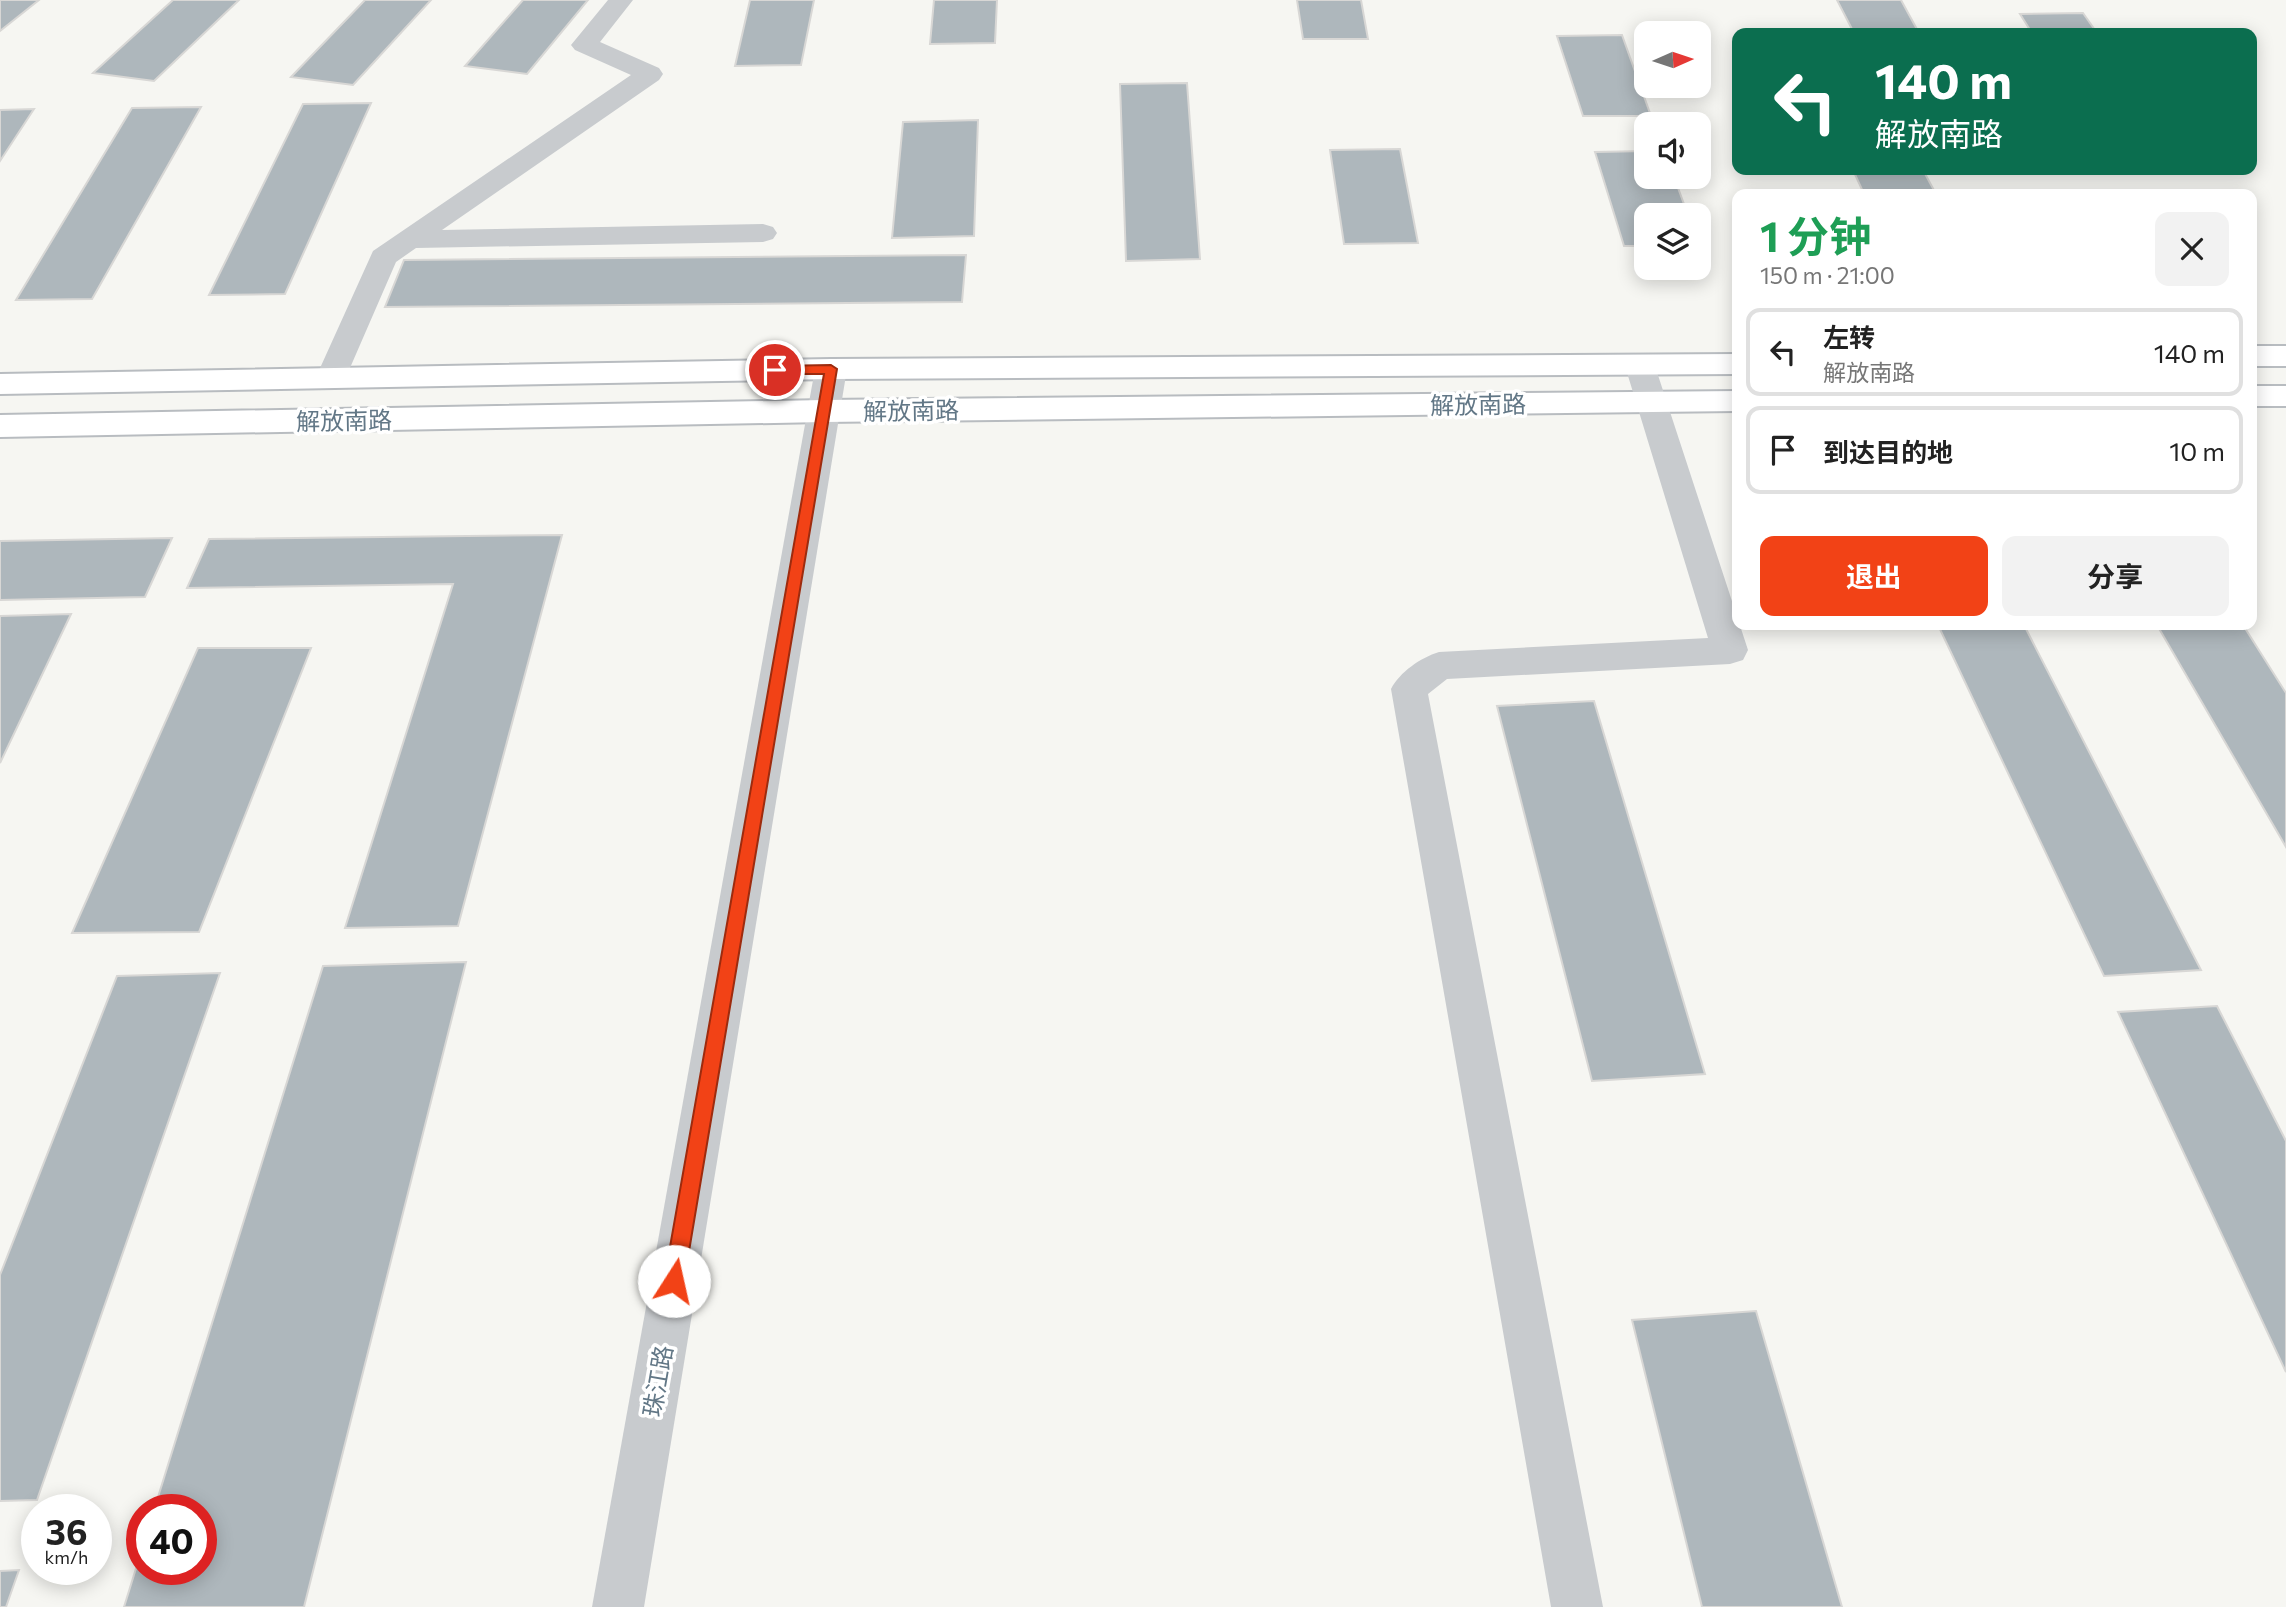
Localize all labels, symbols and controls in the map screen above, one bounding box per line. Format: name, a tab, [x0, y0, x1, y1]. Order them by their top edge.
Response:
north arrow	[1634, 21, 1712, 98]
map controls	[1634, 21, 1711, 280]
text: 140 m	[1875, 49, 2012, 109]
icon: left	[1760, 56, 1851, 147]
button: sound	[1634, 112, 1711, 189]
text: 解放南路	[1875, 113, 2003, 153]
button: layers	[1634, 203, 1711, 280]
text: 1 分钟	[1760, 209, 1871, 261]
button: close	[2155, 212, 2229, 286]
text: 150 m · 21:00	[1760, 261, 1895, 289]
text: 左转	[1823, 321, 1875, 352]
icon: left	[1764, 333, 1802, 371]
text: 140 m	[2154, 337, 2225, 368]
pin	[745, 340, 805, 400]
icon: arrive	[756, 351, 794, 389]
text: 解放南路	[1823, 358, 1915, 386]
street label: 解放南路	[1430, 389, 1526, 419]
street label: 解放南路	[863, 395, 959, 425]
street label: 解放南路	[296, 405, 392, 435]
icon: arrive	[1764, 431, 1802, 469]
text: 10 m	[2169, 435, 2225, 466]
text: 到达目的地	[1823, 436, 1953, 467]
button: 退出	[1760, 536, 1988, 616]
button: 分享	[2002, 536, 2229, 616]
position arrow	[637, 1244, 711, 1318]
street label: 珠江路	[636, 1343, 678, 1419]
speed limit sign: 40	[126, 1494, 217, 1585]
text: 36	[46, 1509, 87, 1552]
text: km/h	[45, 1546, 88, 1568]

